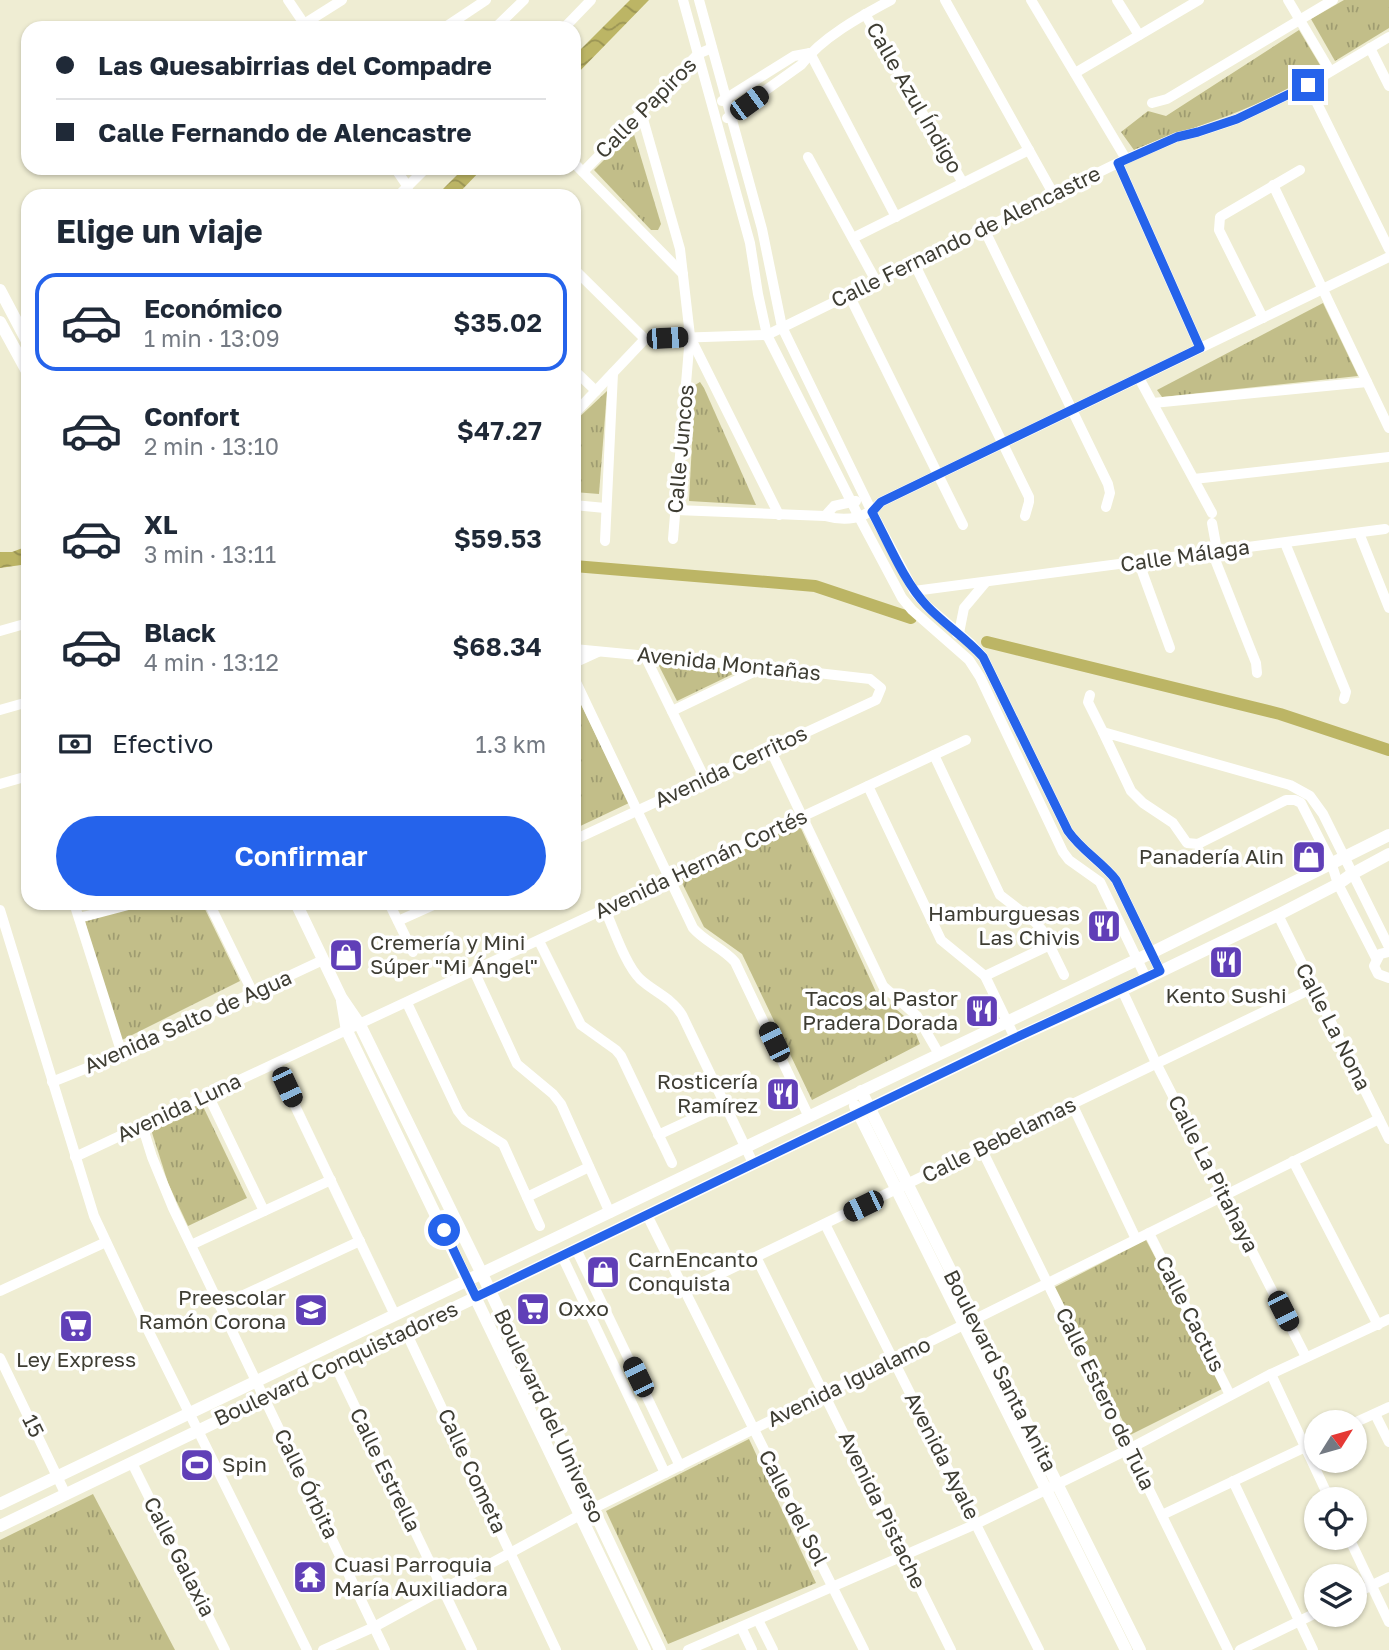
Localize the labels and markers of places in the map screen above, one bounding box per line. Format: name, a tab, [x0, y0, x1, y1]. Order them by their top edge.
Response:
shop icon: Panadería Alin	[1290, 838, 1328, 876]
place label: Panadería Alin	[1139, 843, 1284, 869]
place label: Hamburguesas Las Chivis	[928, 900, 1080, 950]
restaurant icon: Hamburguesas Las Chivis	[1085, 907, 1123, 945]
place label: Cremería y Mini Súper "Mi Ángel"	[370, 929, 538, 979]
shop icon: Cremería y Mini Súper "Mi Ángel"	[327, 936, 365, 974]
restaurant icon: Kento Sushi	[1207, 943, 1245, 981]
place label: Kento Sushi	[1165, 982, 1287, 1008]
place label: Tacos al Pastor Pradera Dorada	[802, 985, 958, 1035]
restaurant icon: Tacos al Pastor Pradera Dorada	[963, 992, 1001, 1030]
place label: Rosticería Ramírez	[657, 1068, 758, 1118]
restaurant icon: Rosticería Ramírez	[764, 1075, 802, 1113]
place label: CarnEncanto Conquista	[628, 1246, 758, 1296]
shop icon: CarnEncanto Conquista	[584, 1253, 622, 1291]
place label: Preescolar Ramón Corona	[138, 1284, 286, 1334]
supermarket icon: Oxxo	[514, 1290, 552, 1328]
school or university icon: Preescolar Ramón Corona	[292, 1291, 330, 1329]
place label: Oxxo	[558, 1295, 609, 1321]
supermarket icon: Ley Express	[57, 1307, 95, 1345]
place label: Ley Express	[16, 1346, 136, 1372]
sports icon: Spin	[178, 1446, 216, 1484]
place label: Spin	[222, 1451, 267, 1477]
place label: Cuasi Parroquia María Auxiliadora	[334, 1551, 508, 1601]
temple icon: Cuasi Parroquia María Auxiliadora	[291, 1558, 329, 1596]

